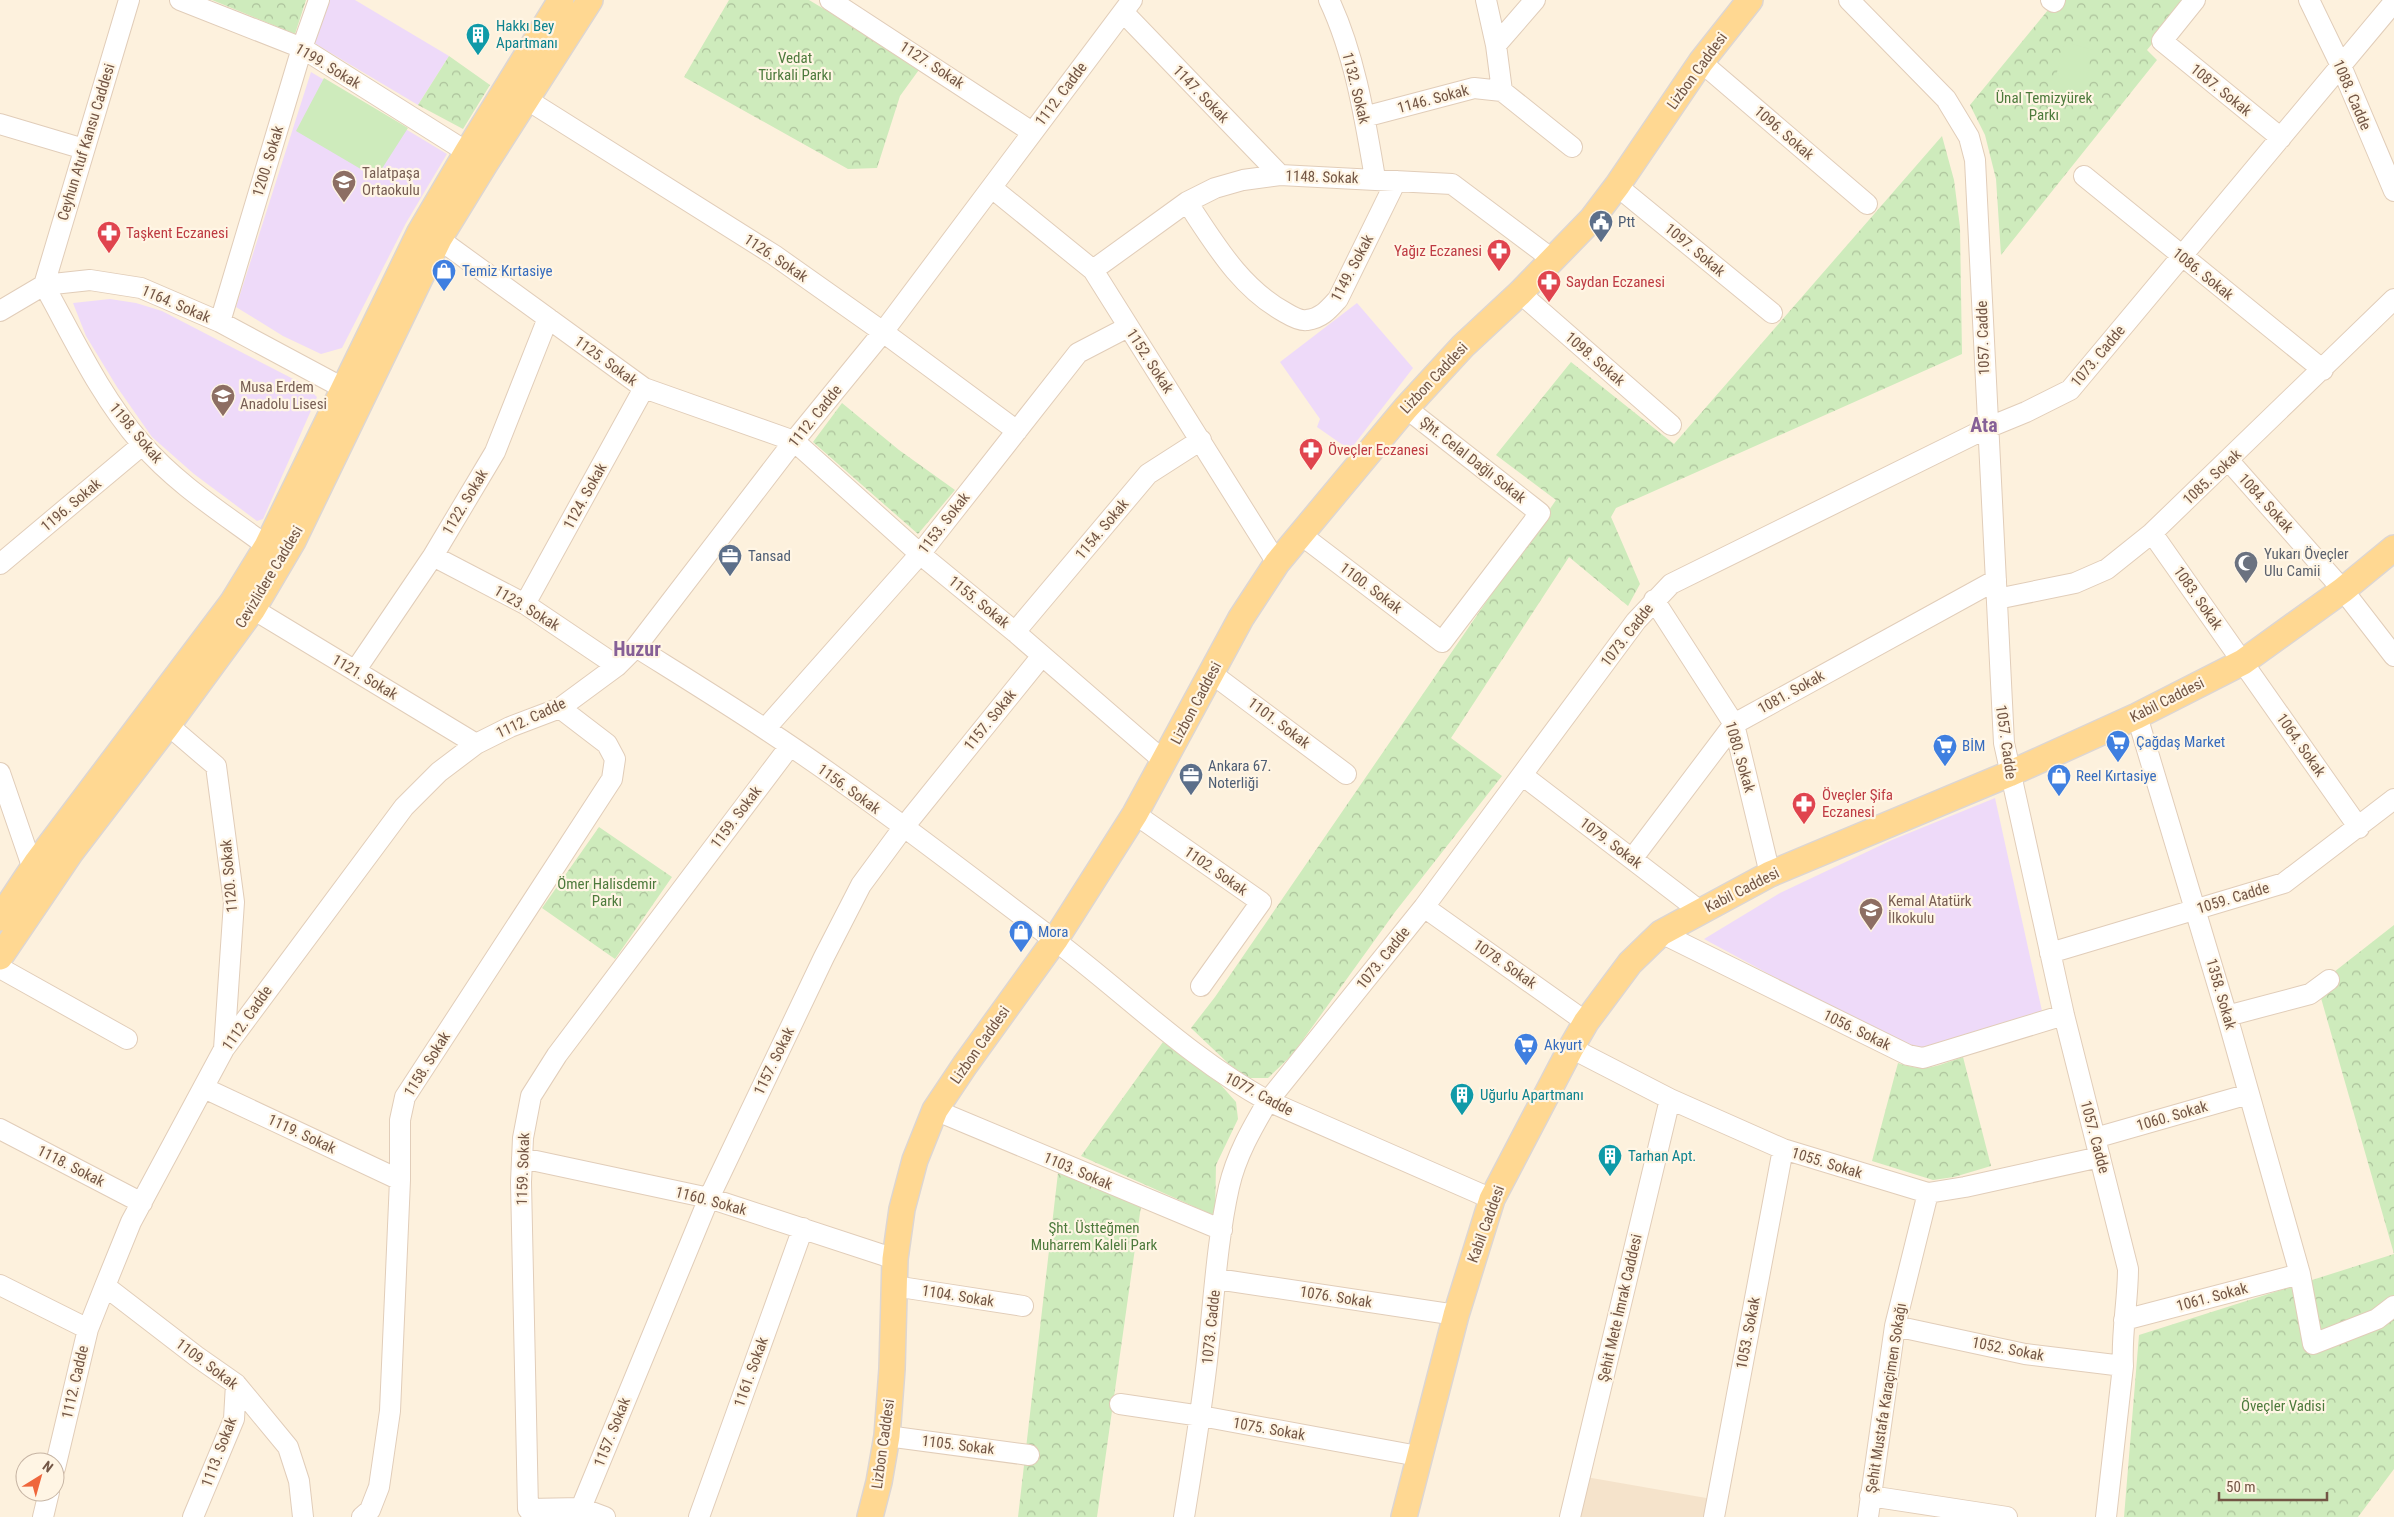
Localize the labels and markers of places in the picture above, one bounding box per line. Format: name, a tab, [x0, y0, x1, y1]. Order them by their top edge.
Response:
place label: Hakkı Bey Apartmanı	[496, 17, 558, 52]
building icon: Hakkı Bey Apartmanı	[465, 22, 491, 56]
place label: Talatpaşa Ortaokulu	[362, 164, 420, 199]
school or university icon: Talatpaşa Ortaokulu	[331, 169, 357, 203]
public building icon: Ptt	[1588, 209, 1614, 243]
place label: Ptt	[1618, 213, 1635, 231]
pharmacy icon: Taşkent Eczanesi	[96, 220, 122, 254]
place label: Taşkent Eczanesi	[126, 224, 228, 242]
pharmacy icon: Yağız Eczanesi	[1486, 238, 1512, 272]
place label: Yağız Eczanesi	[1394, 242, 1482, 260]
shop icon: Temiz Kırtasiye	[431, 258, 457, 292]
place label: Temiz Kırtasiye	[462, 262, 553, 280]
pharmacy icon: Saydan Eczanesi	[1536, 269, 1562, 303]
place label: Saydan Eczanesi	[1566, 273, 1665, 291]
place label: Musa Erdem Anadolu Lisesi	[240, 378, 327, 413]
school or university icon: Musa Erdem Anadolu Lisesi	[210, 383, 236, 417]
pharmacy icon: Öveçler Eczanesi	[1298, 437, 1324, 471]
place label: Öveçler Eczanesi	[1328, 441, 1428, 459]
office icon: Tansad	[717, 543, 743, 577]
place label: Yukarı Öveçler Ulu Camii	[2264, 545, 2349, 580]
place label: Tansad	[748, 547, 791, 565]
mosque icon: Yukarı Öveçler Ulu Camii	[2233, 550, 2259, 584]
supermarket icon: Çağdaş Market	[2105, 729, 2131, 763]
supermarket icon: BİM	[1932, 733, 1958, 767]
place label: Çağdaş Market	[2136, 733, 2225, 751]
place label: BİM	[1962, 737, 1985, 755]
place label: Ankara 67. Noterliği	[1208, 757, 1272, 792]
office icon: Ankara 67. Noterliği	[1178, 762, 1204, 796]
shop icon: Reel Kırtasiye	[2046, 763, 2072, 797]
place label: Reel Kırtasiye	[2076, 767, 2157, 785]
place label: Öveçler Şifa Eczanesi	[1822, 786, 1893, 821]
pharmacy icon: Öveçler Şifa Eczanesi	[1791, 791, 1817, 825]
place label: Kemal Atatürk İlkokulu	[1888, 892, 1972, 927]
school or university icon: Kemal Atatürk İlkokulu	[1858, 897, 1884, 931]
shop icon: Mora	[1008, 919, 1034, 953]
place label: Mora	[1038, 923, 1068, 941]
supermarket icon: Akyurt	[1513, 1032, 1539, 1066]
place label: Akyurt	[1544, 1036, 1582, 1054]
building icon: Uğurlu Apartmanı	[1449, 1082, 1475, 1116]
place label: Uğurlu Apartmanı	[1480, 1086, 1584, 1104]
building icon: Tarhan Apt.	[1597, 1143, 1623, 1177]
place label: Tarhan Apt.	[1628, 1147, 1696, 1165]

